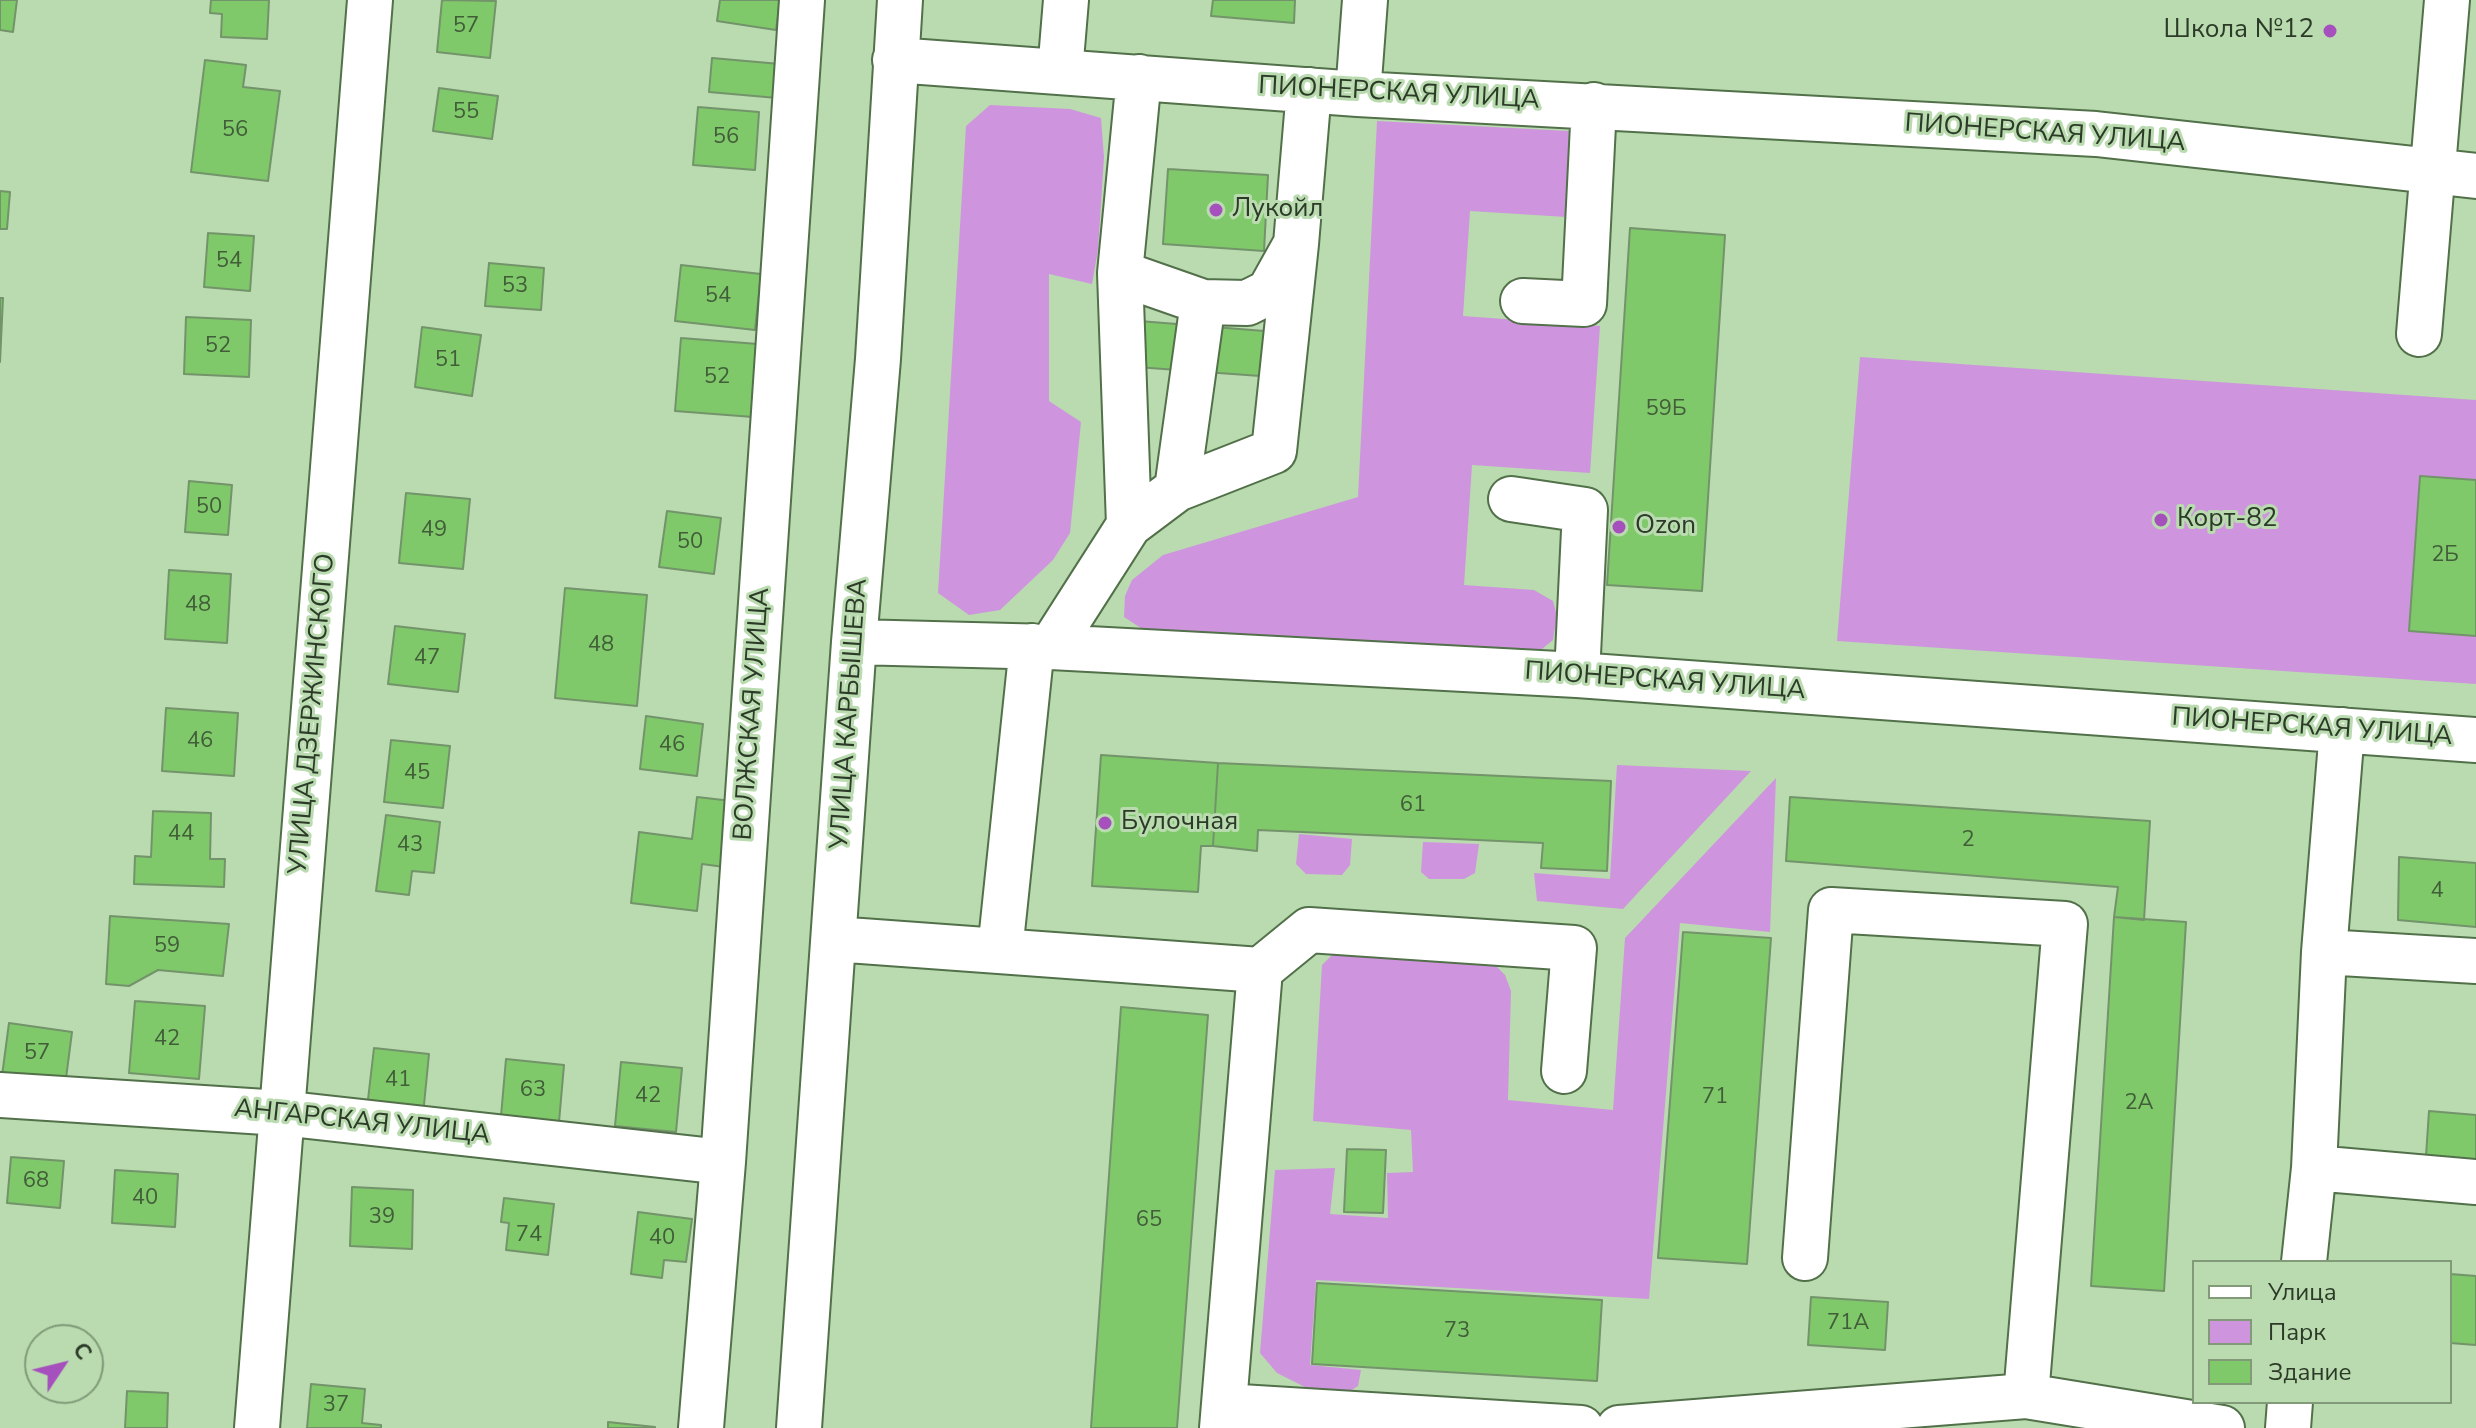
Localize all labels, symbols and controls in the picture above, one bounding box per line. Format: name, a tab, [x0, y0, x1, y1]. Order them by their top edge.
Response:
house number: 57	[453, 14, 479, 40]
place label: Школа №12	[2164, 15, 2314, 47]
marker: Школа №12	[2321, 22, 2339, 40]
street label: ПИОНЕРСКАЯ УЛИЦА	[1258, 71, 1540, 117]
house number: 55	[453, 100, 479, 126]
street label: ПИОНЕРСКАЯ УЛИЦА	[1904, 109, 2186, 159]
house number: 56	[222, 118, 248, 144]
house number: 56	[713, 125, 739, 151]
place label: Лукойл	[1232, 194, 1323, 226]
marker: Лукойл	[1207, 201, 1225, 219]
house number: 54	[216, 249, 242, 275]
house number: 53	[502, 274, 528, 300]
house number: 54	[705, 284, 731, 310]
house number: 52	[205, 334, 231, 360]
house number: 51	[435, 348, 461, 374]
house number: 52	[704, 365, 730, 391]
house number: 59Б	[1646, 397, 1686, 423]
house number: 50	[196, 495, 222, 521]
place label: Корт-82	[2177, 504, 2277, 536]
place label: Ozon	[1635, 511, 1696, 543]
marker: Корт-82	[2152, 511, 2170, 529]
house number: 49	[421, 518, 447, 544]
marker: Ozon	[1610, 518, 1628, 536]
house number: 50	[677, 530, 703, 556]
house number: 2Б	[2431, 543, 2459, 569]
street label: УЛИЦА ДЗЕРЖИНСКОГО	[283, 552, 343, 876]
street label: УЛИЦА КАРБЫШЕВА	[825, 578, 875, 850]
street label: ВОЛЖСКАЯ УЛИЦА	[729, 587, 777, 841]
house number: 48	[185, 593, 211, 619]
house number: 48	[588, 633, 614, 659]
house number: 47	[414, 646, 440, 672]
street label: ПИОНЕРСКАЯ УЛИЦА	[1524, 657, 1806, 707]
street label: ПИОНЕРСКАЯ УЛИЦА	[2171, 703, 2453, 753]
house number: 46	[187, 729, 213, 755]
house number: 46	[659, 733, 685, 759]
house number: 45	[404, 761, 430, 787]
house number: 61	[1400, 793, 1426, 819]
place label: Булочная	[1121, 807, 1238, 839]
marker: Булочная	[1096, 814, 1114, 832]
house number: 44	[168, 822, 194, 848]
house number: 2	[1961, 828, 1975, 854]
house number: 43	[397, 833, 423, 859]
house number: 4	[2430, 879, 2444, 905]
house number: 59	[154, 934, 180, 960]
house number: 42	[154, 1027, 180, 1053]
house number: 57	[24, 1041, 50, 1067]
house number: 41	[385, 1068, 411, 1094]
house number: 63	[520, 1078, 546, 1104]
house number: 42	[635, 1084, 661, 1110]
house number: 71	[1702, 1085, 1728, 1111]
house number: 2А	[2124, 1091, 2154, 1117]
street label: АНГАРСКАЯ УЛИЦА	[232, 1094, 492, 1152]
house number: 68	[23, 1169, 49, 1195]
house number: 40	[132, 1186, 158, 1212]
house number: 39	[369, 1205, 395, 1231]
house number: 65	[1136, 1208, 1162, 1234]
house number: 74	[516, 1223, 542, 1249]
house number: 40	[649, 1226, 675, 1252]
legend	[2192, 1260, 2452, 1404]
text: Улица	[2268, 1276, 2337, 1308]
house number: 71А	[1827, 1311, 1869, 1337]
text: Парк	[2268, 1316, 2326, 1348]
house number: 73	[1444, 1319, 1470, 1345]
north arrow	[24, 1324, 104, 1404]
text: С	[65, 1337, 99, 1366]
text: Здание	[2268, 1356, 2352, 1388]
house number: 37	[323, 1393, 349, 1419]

